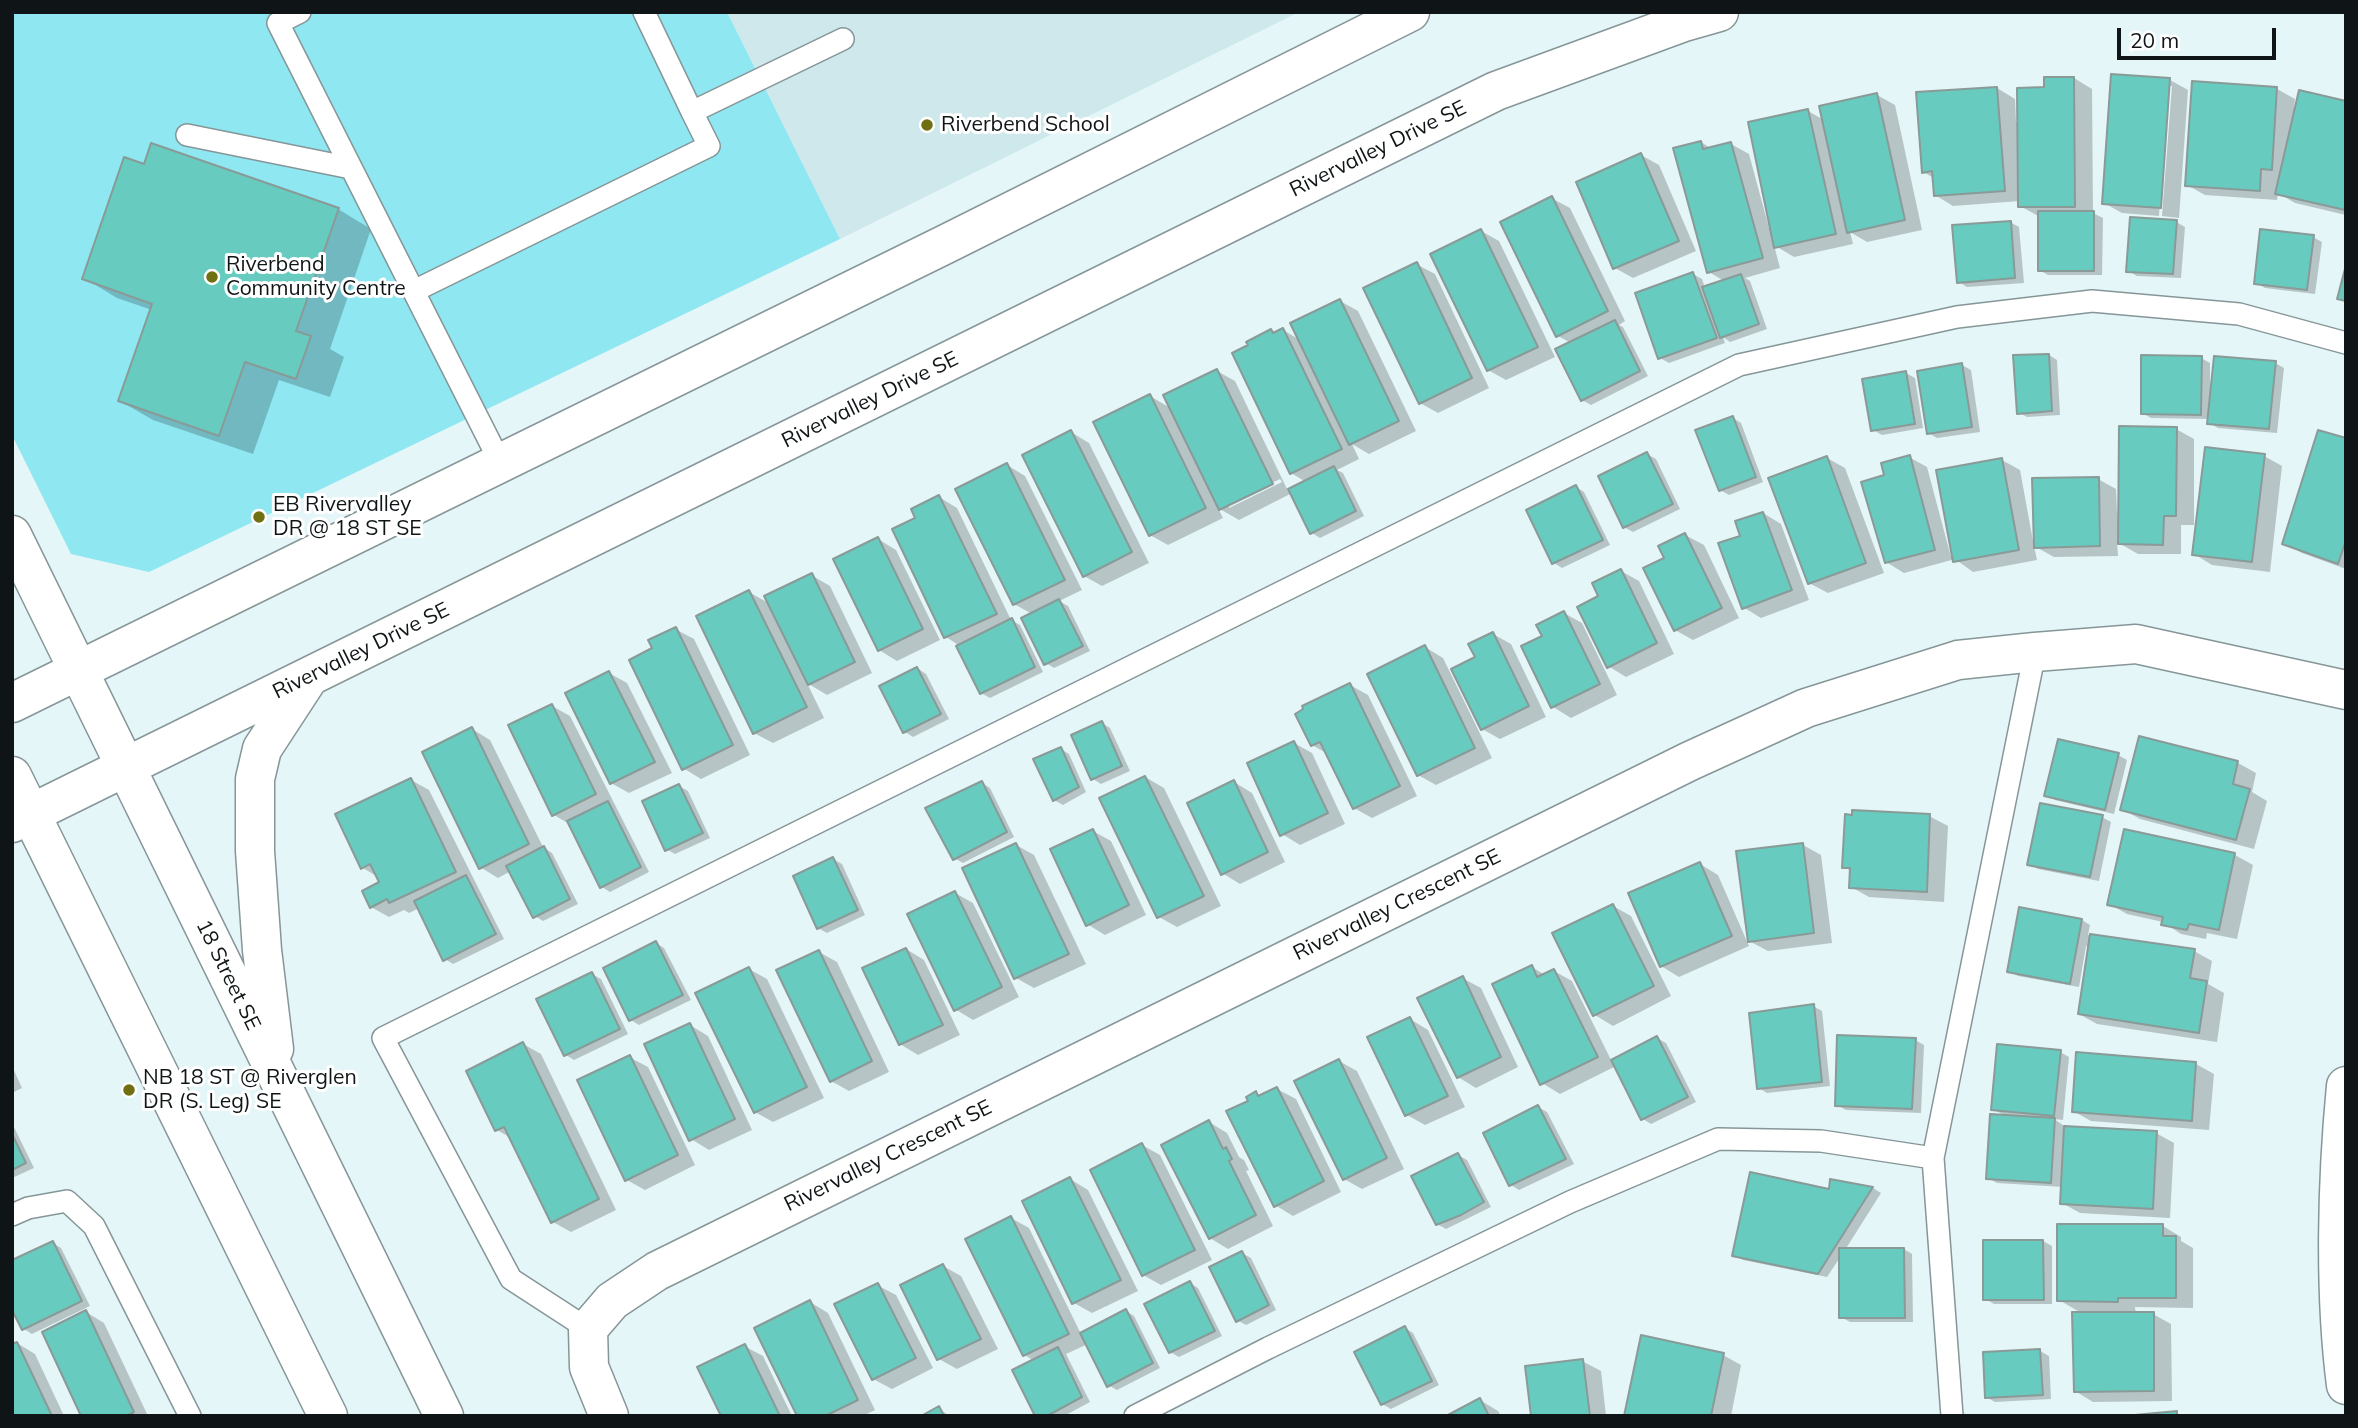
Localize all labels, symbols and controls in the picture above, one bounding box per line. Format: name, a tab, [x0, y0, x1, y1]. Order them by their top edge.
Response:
scale bar	[2120, 14, 2279, 58]
text: 20 m	[2130, 27, 2179, 53]
street label: Rivervalley Drive SE	[1286, 95, 1470, 203]
place label: Riverbend School	[941, 112, 1110, 138]
marker: Riverbend School	[919, 117, 935, 133]
place label: Riverbend Community Centre	[226, 252, 406, 302]
marker: Riverbend Community Centre	[204, 269, 220, 285]
street label: Rivervalley Drive SE	[778, 346, 962, 454]
place label: EB Rivervalley DR @ 18 ST SE	[273, 492, 422, 542]
marker: EB Rivervalley DR @ 18 ST SE	[251, 509, 267, 525]
street label: Rivervalley Drive SE	[269, 597, 453, 705]
street label: Rivervalley Crescent SE	[1289, 844, 1505, 966]
street label: 18 Street SE	[190, 916, 266, 1034]
place label: NB 18 ST @ Riverglen DR (S. Leg) SE	[143, 1065, 357, 1115]
marker: NB 18 ST @ Riverglen DR (S. Leg) SE	[121, 1082, 137, 1098]
street label: Rivervalley Crescent SE	[780, 1095, 996, 1217]

